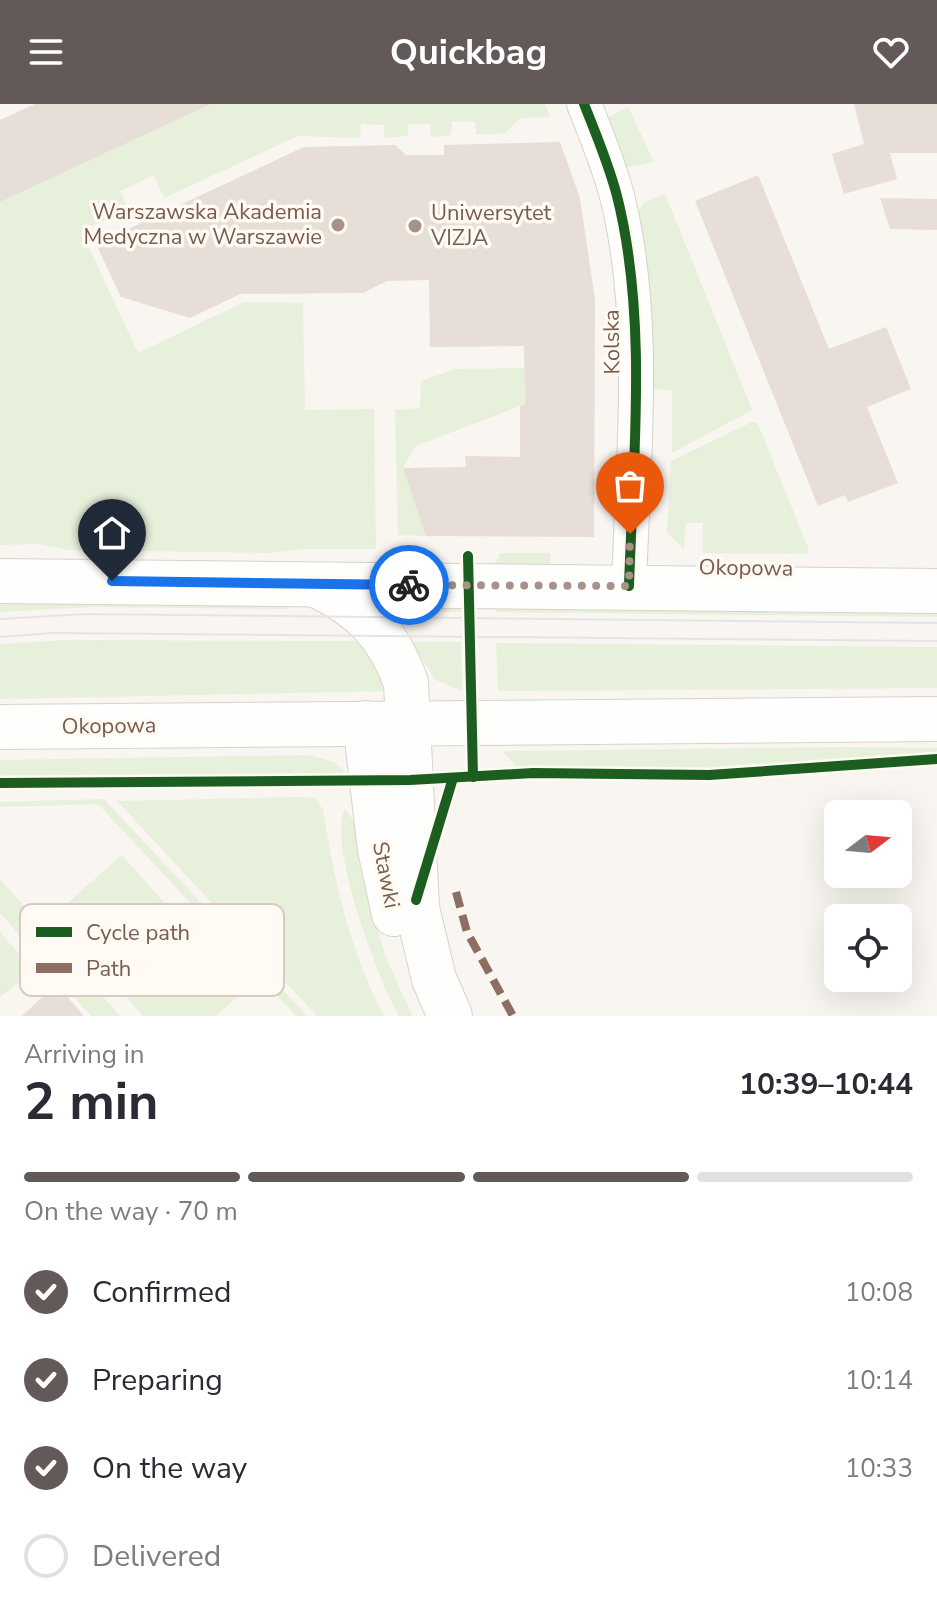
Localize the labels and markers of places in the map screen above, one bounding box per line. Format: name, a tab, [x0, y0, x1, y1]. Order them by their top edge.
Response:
place label: Warszawska Akademia Medyczna w Warszawie	[83, 197, 322, 252]
place label: Uniwersytet VIZJA	[430, 198, 552, 253]
marker: Warszawska Akademia Medyczna w Warszawie	[329, 216, 347, 234]
marker: Uniwersytet VIZJA	[406, 217, 424, 235]
pin	[596, 452, 664, 534]
pin	[78, 499, 146, 581]

